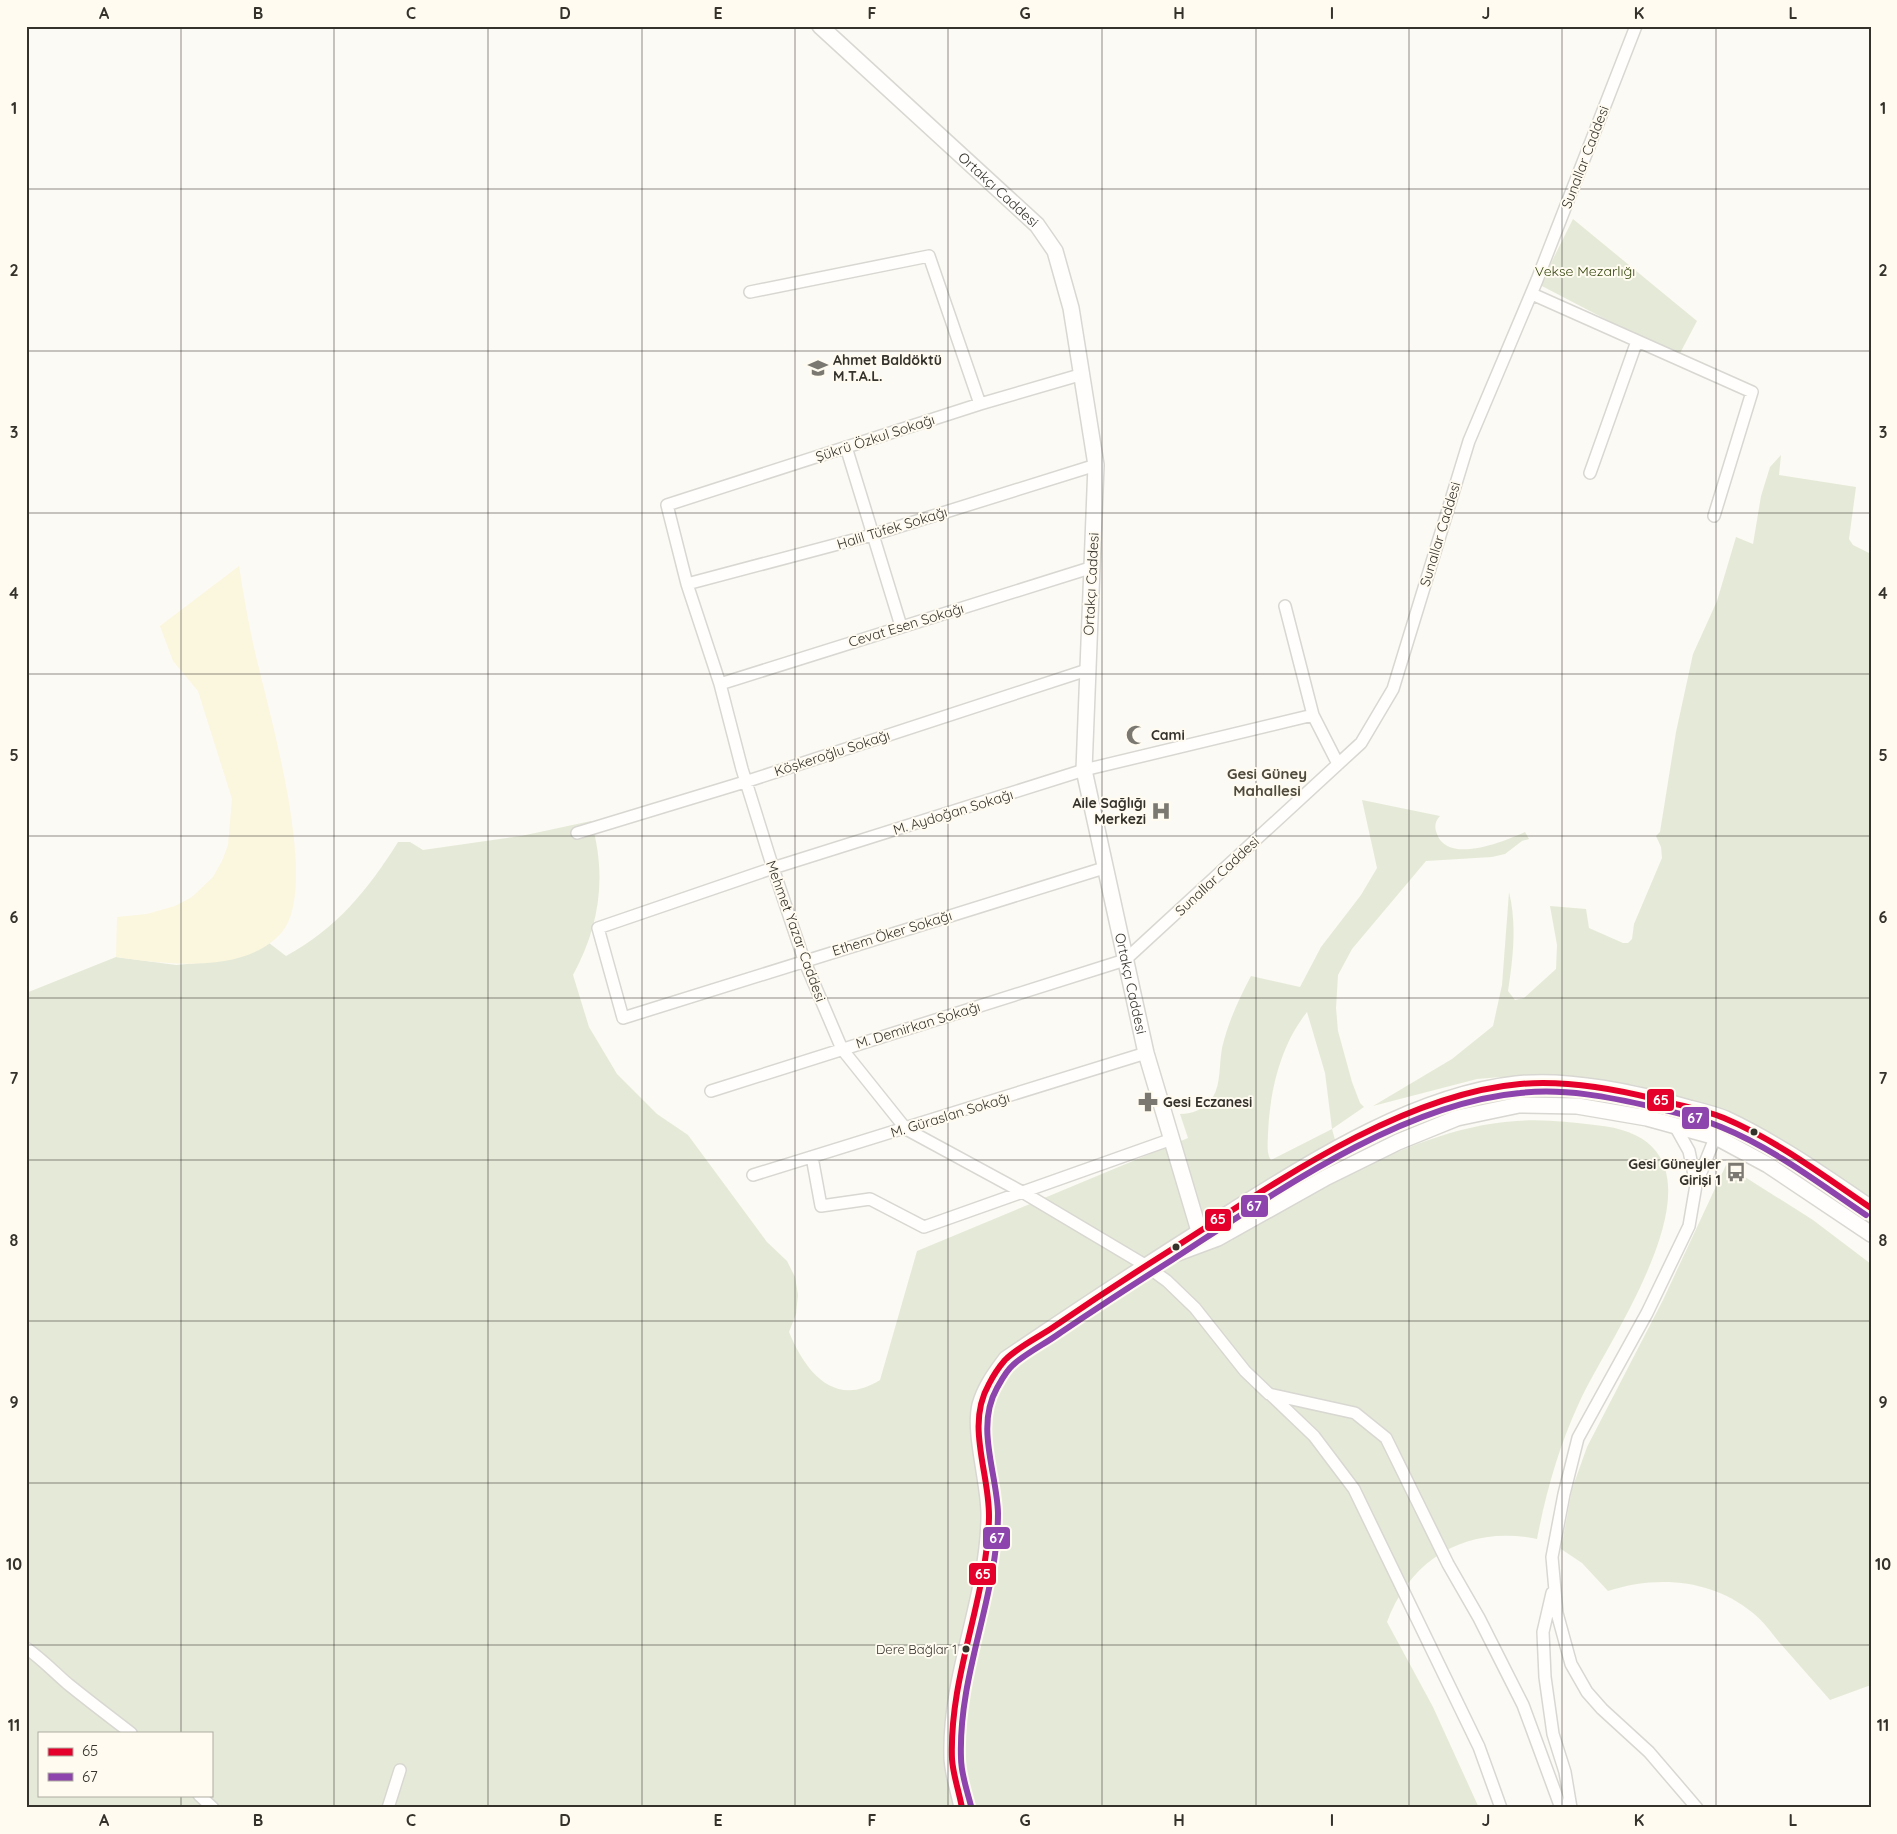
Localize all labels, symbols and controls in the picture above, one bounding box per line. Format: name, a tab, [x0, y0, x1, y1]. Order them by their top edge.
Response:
text: A	[99, 3, 110, 23]
text: B	[253, 3, 263, 23]
text: C	[406, 3, 416, 23]
text: D	[559, 3, 571, 23]
text: E	[713, 3, 723, 23]
text: F	[868, 3, 877, 23]
text: G	[1019, 3, 1031, 23]
text: H	[1173, 3, 1185, 23]
text: I	[1330, 3, 1334, 23]
text: J	[1482, 3, 1490, 23]
text: K	[1634, 3, 1644, 23]
text: L	[1789, 3, 1798, 23]
text: 1	[11, 98, 17, 118]
text: 1	[1880, 98, 1886, 118]
street label: Sunallar Caddesi	[1557, 103, 1613, 211]
street label: Ortakçı Caddesi	[954, 148, 1042, 231]
text: 2	[9, 260, 19, 280]
text: 2	[1878, 260, 1888, 280]
park label: Vekse Mezarlığı	[1535, 262, 1635, 280]
place label: Ahmet Baldöktü M.T.A.L.	[833, 351, 942, 385]
school or university icon: Ahmet Baldöktü M.T.A.L.	[807, 357, 829, 379]
street label: Şükrü Özkul Sokağı	[813, 410, 937, 466]
text: 3	[10, 422, 18, 442]
text: 3	[1879, 422, 1887, 442]
street label: Sunallar Caddesi	[1416, 479, 1464, 589]
street label: Halil Tüfek Sokağı	[835, 503, 949, 553]
street label: Ortakçı Caddesi	[1079, 532, 1103, 636]
text: 4	[9, 583, 19, 603]
text: 4	[1878, 583, 1888, 603]
street label: Cevat Esen Sokağı	[846, 599, 966, 651]
mosque icon: Cami	[1125, 724, 1147, 746]
street label: Köşkeroğlu Sokağı	[772, 726, 892, 780]
place label: Cami	[1151, 726, 1185, 744]
text: 5	[9, 745, 19, 765]
text: 5	[1878, 745, 1888, 765]
district label: Gesi Güney Mahallesi	[1227, 764, 1307, 800]
street label: M. Aydoğan Sokağı	[891, 785, 1015, 839]
place label: Aile Sağlığı Merkezi	[1073, 794, 1146, 828]
hospital icon: Aile Sağlığı Merkezi	[1150, 800, 1172, 822]
street label: Sunallar Caddesi	[1171, 832, 1263, 920]
street label: Mehmet Yazar Caddesi	[762, 858, 830, 1004]
street label: Ethem Öker Sokağı	[830, 906, 954, 960]
text: 6	[10, 907, 19, 927]
text: 6	[1879, 907, 1888, 927]
street label: Ortakçı Caddesi	[1111, 931, 1151, 1036]
street label: M. Demirkan Sokağı	[854, 998, 982, 1052]
text: 7	[10, 1068, 19, 1088]
text: 7	[1879, 1068, 1888, 1088]
street label: M. Güraslan Sokağı	[888, 1088, 1012, 1142]
line badge: 65	[1646, 1088, 1675, 1112]
pharmacy icon: Gesi Eczanesi	[1137, 1091, 1159, 1113]
text: 65	[1653, 1091, 1669, 1109]
place label: Gesi Eczanesi	[1163, 1093, 1252, 1111]
line badge: 67	[1681, 1106, 1710, 1130]
text: 67	[1687, 1109, 1703, 1127]
unlabelled marker	[1749, 1127, 1759, 1137]
place label: Gesi Güneyler Girişi 1	[1628, 1155, 1721, 1189]
bus stop icon: Gesi Güneyler Girişi 1	[1725, 1161, 1747, 1183]
line badge: 67	[1240, 1194, 1269, 1218]
text: 67	[1246, 1197, 1262, 1215]
line badge: 65	[1204, 1208, 1232, 1232]
text: 65	[1210, 1210, 1226, 1228]
text: 8	[10, 1230, 19, 1250]
text: 8	[1879, 1230, 1888, 1250]
unlabelled marker	[1171, 1242, 1181, 1252]
text: 9	[9, 1392, 19, 1412]
text: 9	[1878, 1392, 1888, 1412]
line badge: 67	[982, 1526, 1011, 1550]
text: 67	[989, 1529, 1005, 1547]
text: 10	[6, 1554, 22, 1574]
text: 10	[1875, 1554, 1891, 1574]
line badge: 65	[968, 1562, 997, 1586]
text: 65	[975, 1565, 991, 1583]
place label: Dere Bağlar 1	[876, 1641, 957, 1657]
marker: Dere Bağlar 1	[961, 1644, 971, 1654]
text: 11	[8, 1715, 20, 1735]
text: 11	[1877, 1715, 1889, 1735]
legend	[38, 1732, 212, 1796]
text: 65	[82, 1741, 98, 1760]
text: 67	[82, 1767, 98, 1786]
text: A	[99, 1810, 110, 1830]
text: B	[253, 1810, 263, 1830]
text: C	[406, 1810, 416, 1830]
text: D	[559, 1810, 571, 1830]
text: E	[713, 1810, 723, 1830]
text: F	[868, 1810, 877, 1830]
text: G	[1019, 1810, 1031, 1830]
text: H	[1173, 1810, 1185, 1830]
text: I	[1330, 1810, 1334, 1830]
text: J	[1482, 1810, 1490, 1830]
text: K	[1634, 1810, 1644, 1830]
text: L	[1789, 1810, 1798, 1830]

